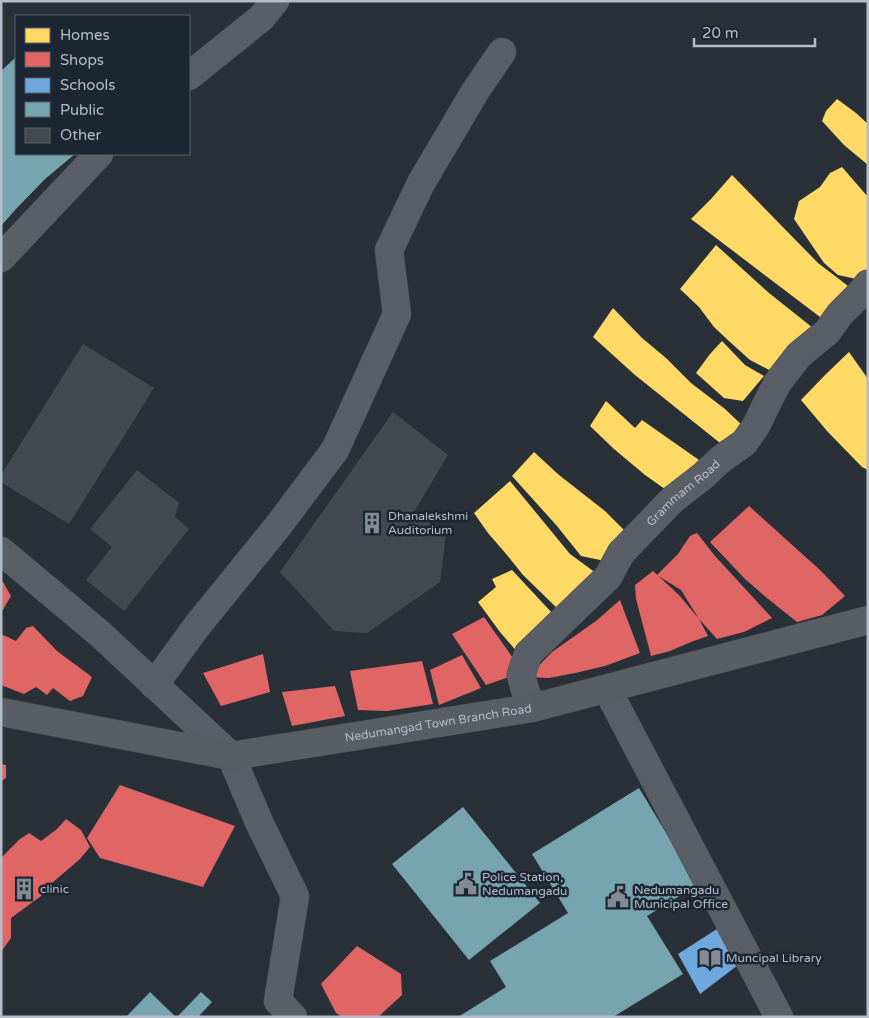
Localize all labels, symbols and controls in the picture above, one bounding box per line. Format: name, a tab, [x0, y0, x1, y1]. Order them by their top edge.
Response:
legend	[15, 15, 190, 155]
scale bar	[694, 15, 815, 47]
text: 20 m	[702, 24, 739, 42]
text: Homes	[60, 26, 110, 44]
text: Shops	[60, 51, 104, 69]
text: Schools	[60, 76, 116, 94]
text: Public	[60, 101, 104, 119]
text: Other	[60, 126, 102, 144]
street label: Grammam Road	[644, 457, 723, 529]
place label: Dhanalekshmi Auditorium	[388, 509, 468, 537]
building icon: Dhanalekshmi Auditorium	[359, 510, 385, 536]
street label: Nedumangad Town Branch Road	[344, 701, 533, 745]
place label: Police Station, Nedumangadu	[482, 870, 567, 898]
public building icon: Police Station, Nedumangadu	[453, 871, 479, 897]
building icon: clinic	[11, 876, 37, 902]
place label: clinic	[40, 882, 69, 896]
place label: Nedumangadu Municipal Office	[634, 883, 728, 911]
public building icon: Nedumangadu Municipal Office	[605, 884, 631, 910]
library icon: Muncipal Library	[697, 945, 723, 971]
place label: Muncipal Library	[726, 951, 822, 965]

